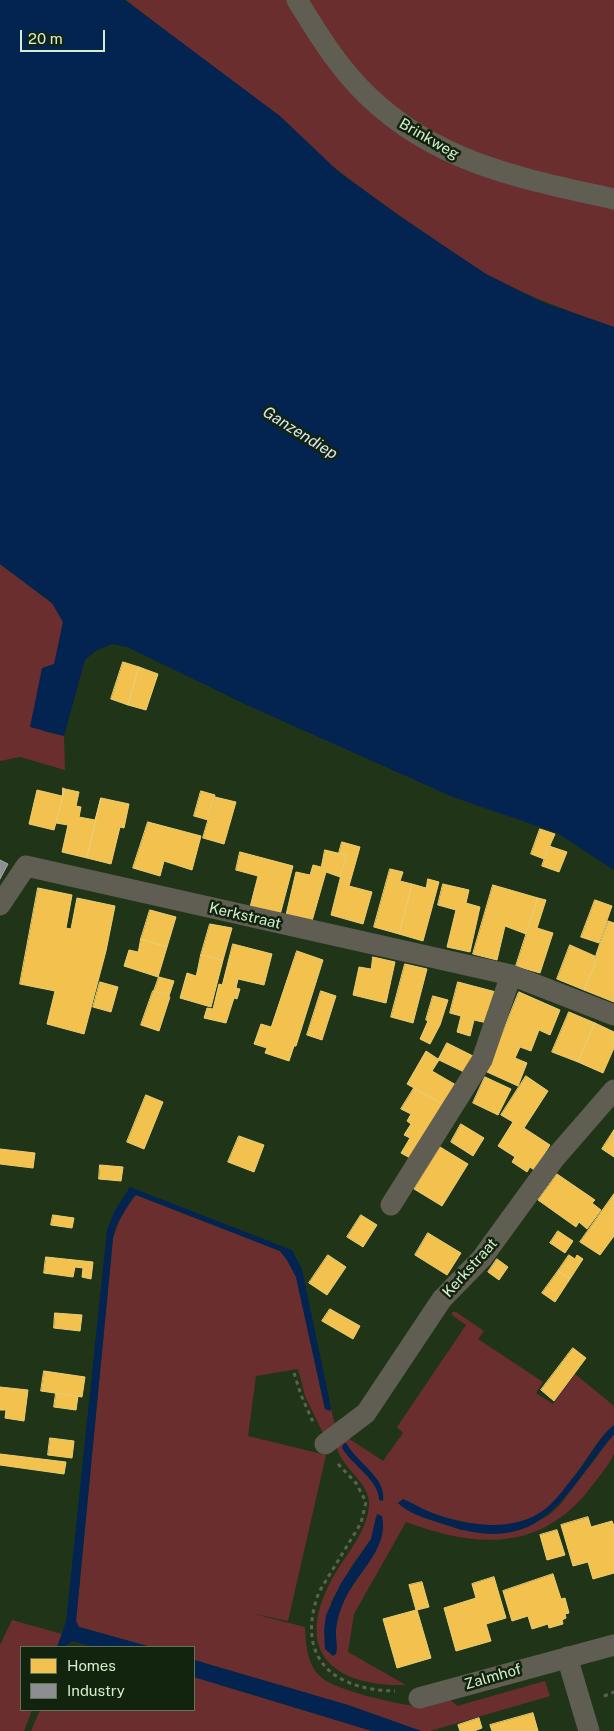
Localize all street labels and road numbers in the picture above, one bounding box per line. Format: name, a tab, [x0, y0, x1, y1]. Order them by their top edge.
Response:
street label: Brinkweg	[396, 115, 462, 163]
street label: Kerkstraat	[207, 899, 283, 933]
street label: Kerkstraat	[439, 1235, 501, 1301]
street label: Zalmhof	[463, 1660, 523, 1694]

